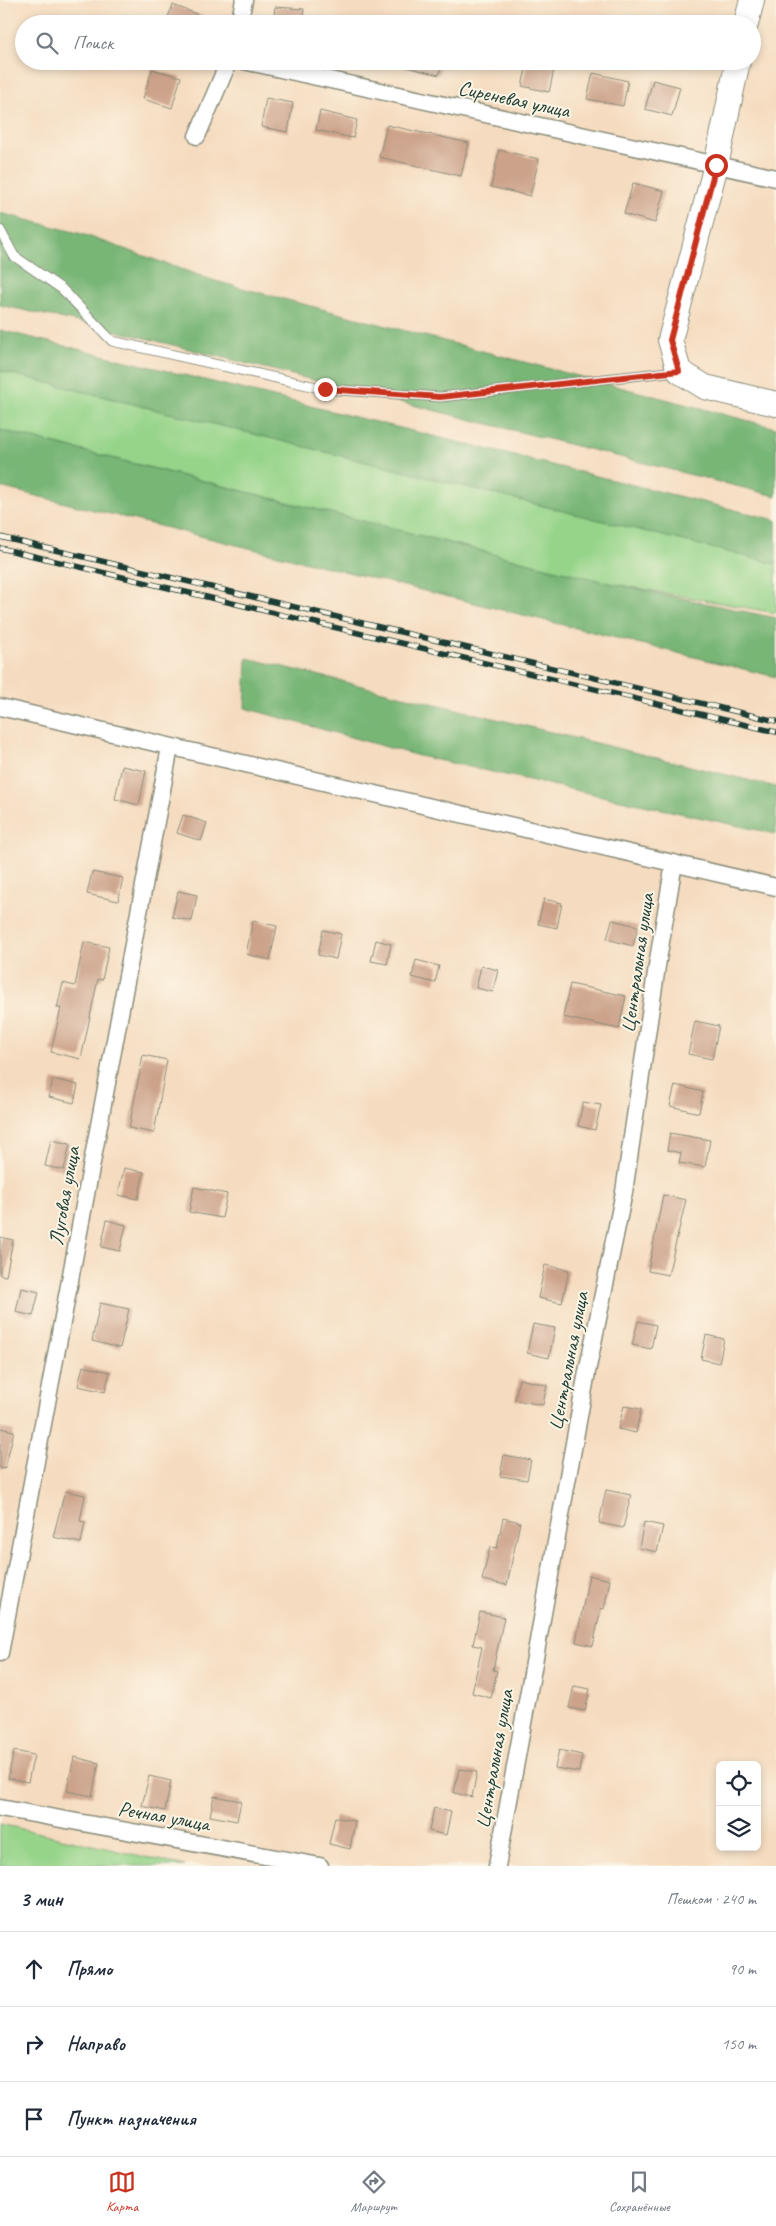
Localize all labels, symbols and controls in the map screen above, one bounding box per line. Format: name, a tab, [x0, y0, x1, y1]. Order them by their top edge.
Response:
search box	[15, 15, 761, 70]
icon: search	[33, 29, 61, 57]
text: Поиск	[73, 31, 113, 55]
street label: Сиреневая улица	[456, 75, 574, 124]
route start	[705, 154, 728, 177]
route end	[314, 378, 337, 401]
street label: Центральная улица	[614, 890, 660, 1034]
street label: Луговая улица	[43, 1143, 86, 1247]
street label: Центральная улица	[542, 1288, 595, 1433]
street label: Центральная улица	[469, 1686, 519, 1831]
map controls	[716, 1761, 761, 1851]
button: locate	[716, 1761, 761, 1806]
street label: Речная улица	[116, 1795, 214, 1837]
button: layers	[716, 1806, 761, 1851]
text: 3 мин	[20, 1886, 63, 1912]
text: Пешком · 240 m	[667, 1889, 756, 1909]
icon: ahead	[20, 1955, 48, 1983]
text: Прямо	[67, 1957, 112, 1981]
text: 90 m	[729, 1959, 756, 1979]
icon: right	[20, 2030, 48, 2058]
text: Направо	[67, 2032, 125, 2056]
text: 150 m	[722, 2034, 756, 2054]
icon: arrive	[20, 2105, 48, 2133]
text: Пункт назначения	[67, 2107, 196, 2131]
tab: Карта	[106, 2168, 138, 2215]
tab: Маршрут	[351, 2168, 397, 2215]
tab: Сохранённые	[609, 2168, 670, 2215]

